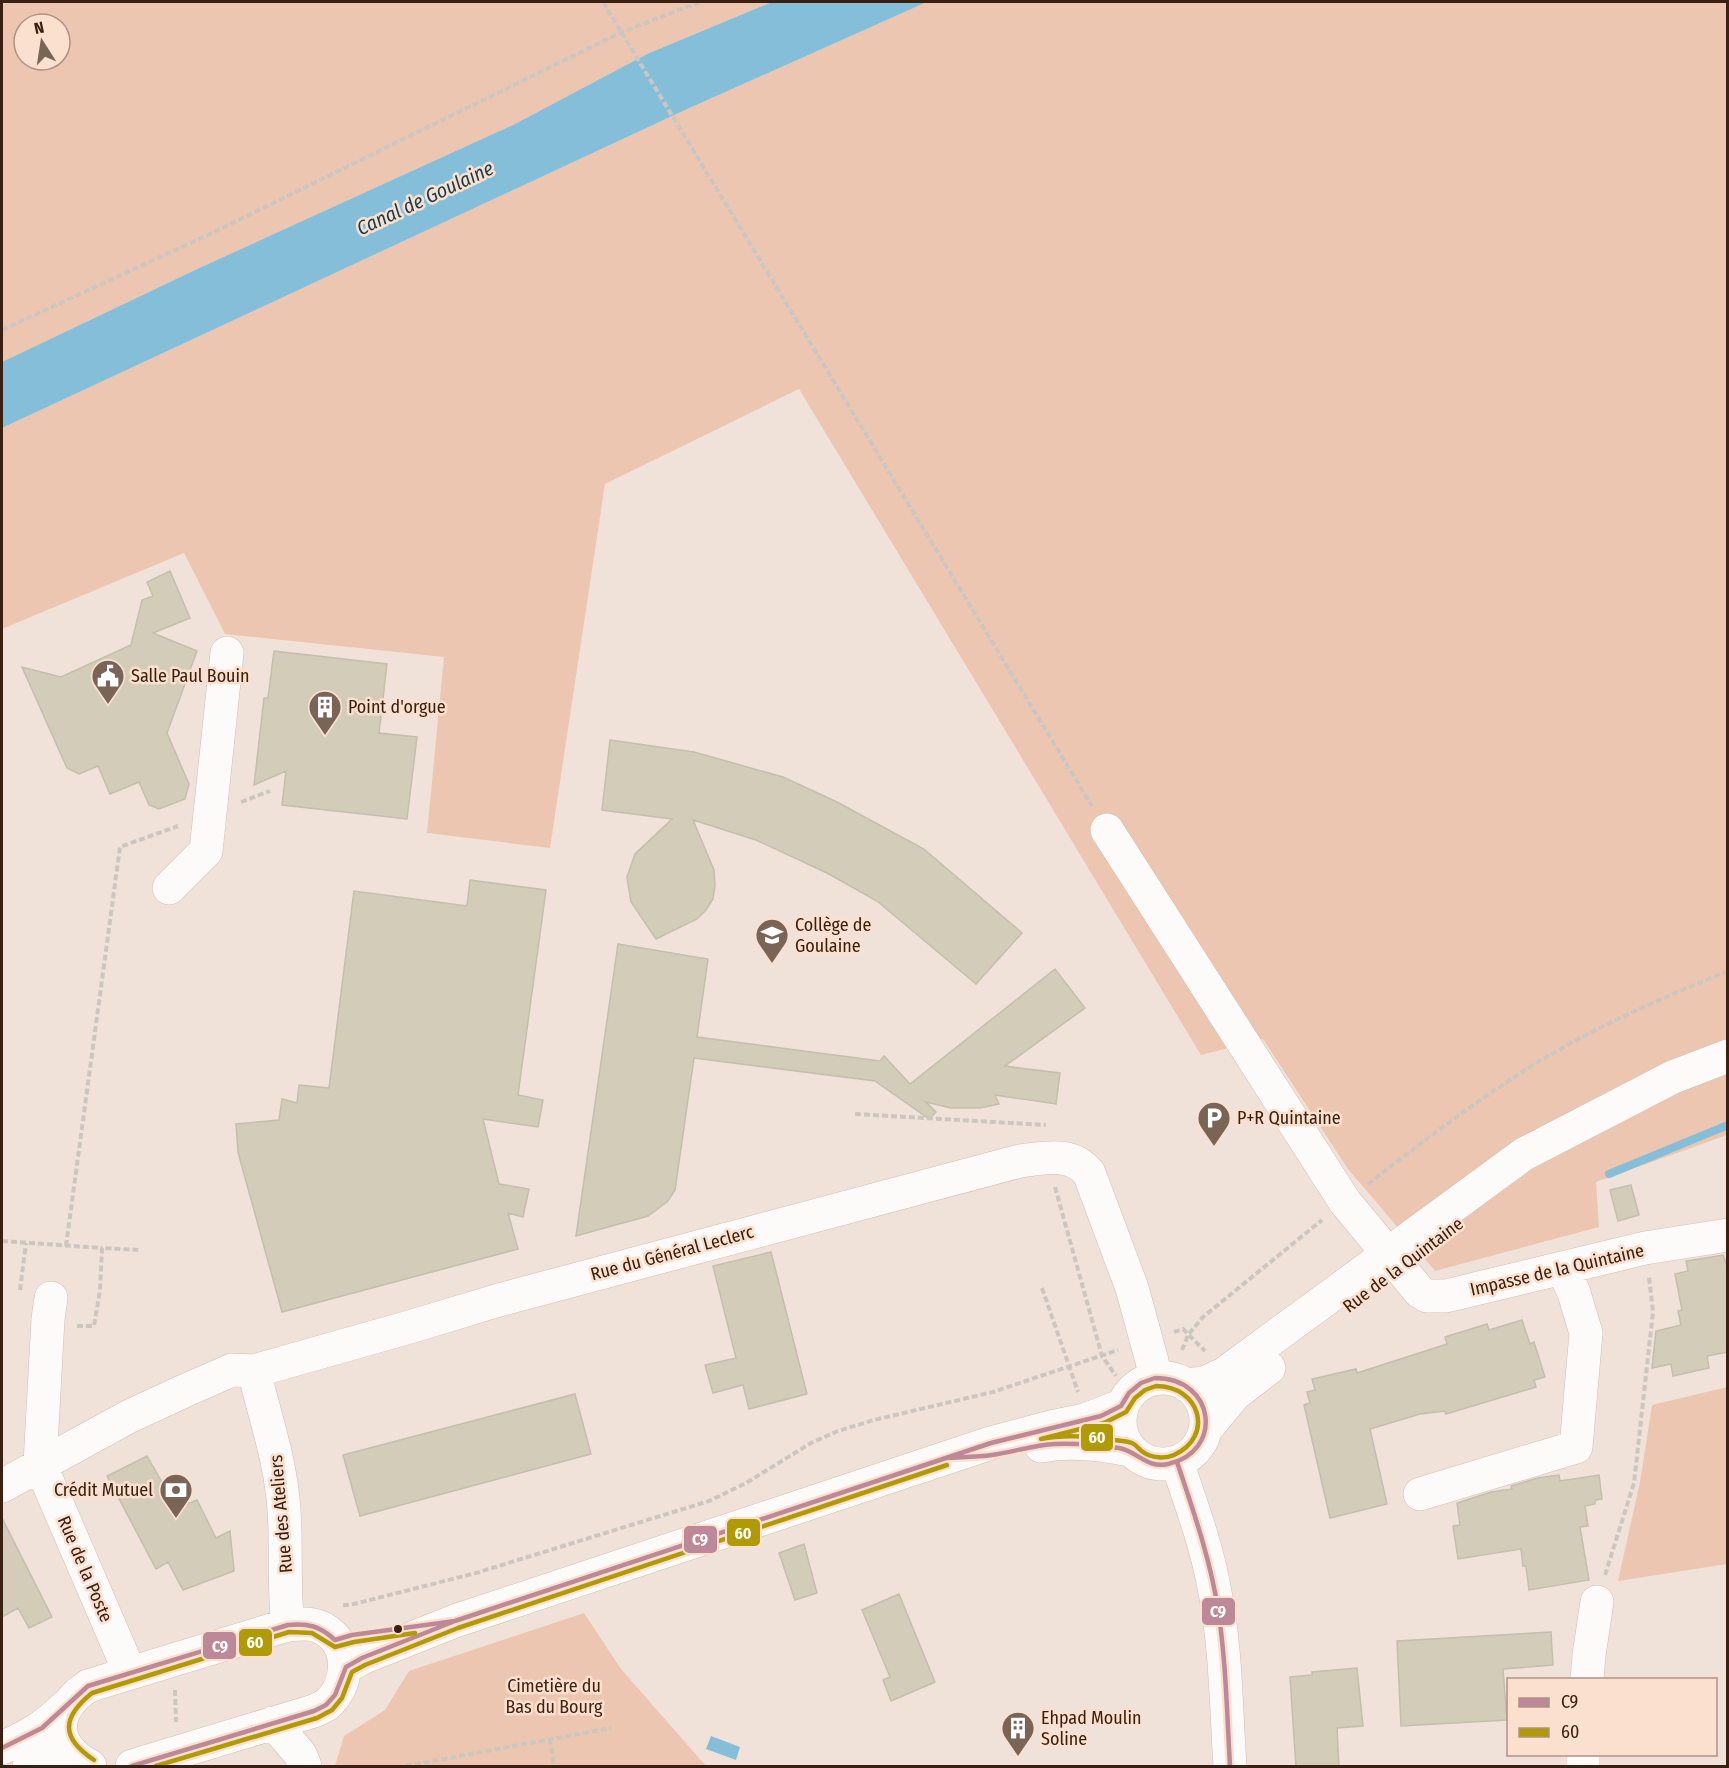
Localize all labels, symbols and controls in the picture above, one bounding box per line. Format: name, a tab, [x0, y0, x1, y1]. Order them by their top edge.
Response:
north arrow	[12, 12, 72, 72]
text: N	[32, 18, 46, 38]
water label: Canal de Goulaine	[353, 156, 498, 240]
public building icon: Salle Paul Bouin	[90, 658, 126, 705]
place label: Salle Paul Bouin	[131, 665, 250, 687]
building icon: Point d'orgue	[307, 689, 343, 736]
place label: Point d'orgue	[348, 696, 446, 718]
place label: Collège de Goulaine	[795, 914, 871, 957]
school or university icon: Collège de Goulaine	[754, 917, 790, 964]
parking icon: P+R Quintaine	[1196, 1100, 1232, 1147]
place label: P+R Quintaine	[1237, 1107, 1341, 1129]
street label: Rue de la Quintaine	[1338, 1213, 1468, 1317]
street label: Rue du Général Leclerc	[588, 1221, 756, 1285]
street label: Impasse de la Quintaine	[1468, 1239, 1646, 1301]
line badge: 60	[1080, 1423, 1114, 1452]
text: 60	[1088, 1428, 1106, 1447]
street label: Rue des Ateliers	[265, 1454, 297, 1574]
bank icon: Crédit Mutuel	[158, 1472, 194, 1519]
place label: Crédit Mutuel	[54, 1479, 153, 1501]
street label: Rue de la Poste	[53, 1513, 117, 1626]
line badge: 60	[726, 1518, 761, 1547]
text: 60	[734, 1524, 752, 1543]
line badge: C9	[683, 1525, 718, 1554]
text: C9	[692, 1530, 708, 1549]
line badge: C9	[1201, 1597, 1236, 1626]
text: C9	[1210, 1602, 1226, 1621]
unlabelled marker	[392, 1623, 404, 1635]
line badge: 60	[238, 1628, 273, 1657]
line badge: C9	[202, 1631, 237, 1660]
text: 60	[246, 1633, 264, 1652]
text: C9	[212, 1637, 228, 1656]
park label: Cimetière du Bas du Bourg	[506, 1675, 603, 1718]
legend	[1507, 1678, 1717, 1756]
text: C9	[1561, 1691, 1578, 1713]
place label: Ehpad Moulin Soline	[1041, 1707, 1142, 1750]
building icon: Ehpad Moulin Soline	[1000, 1710, 1036, 1757]
text: 60	[1561, 1721, 1579, 1743]

